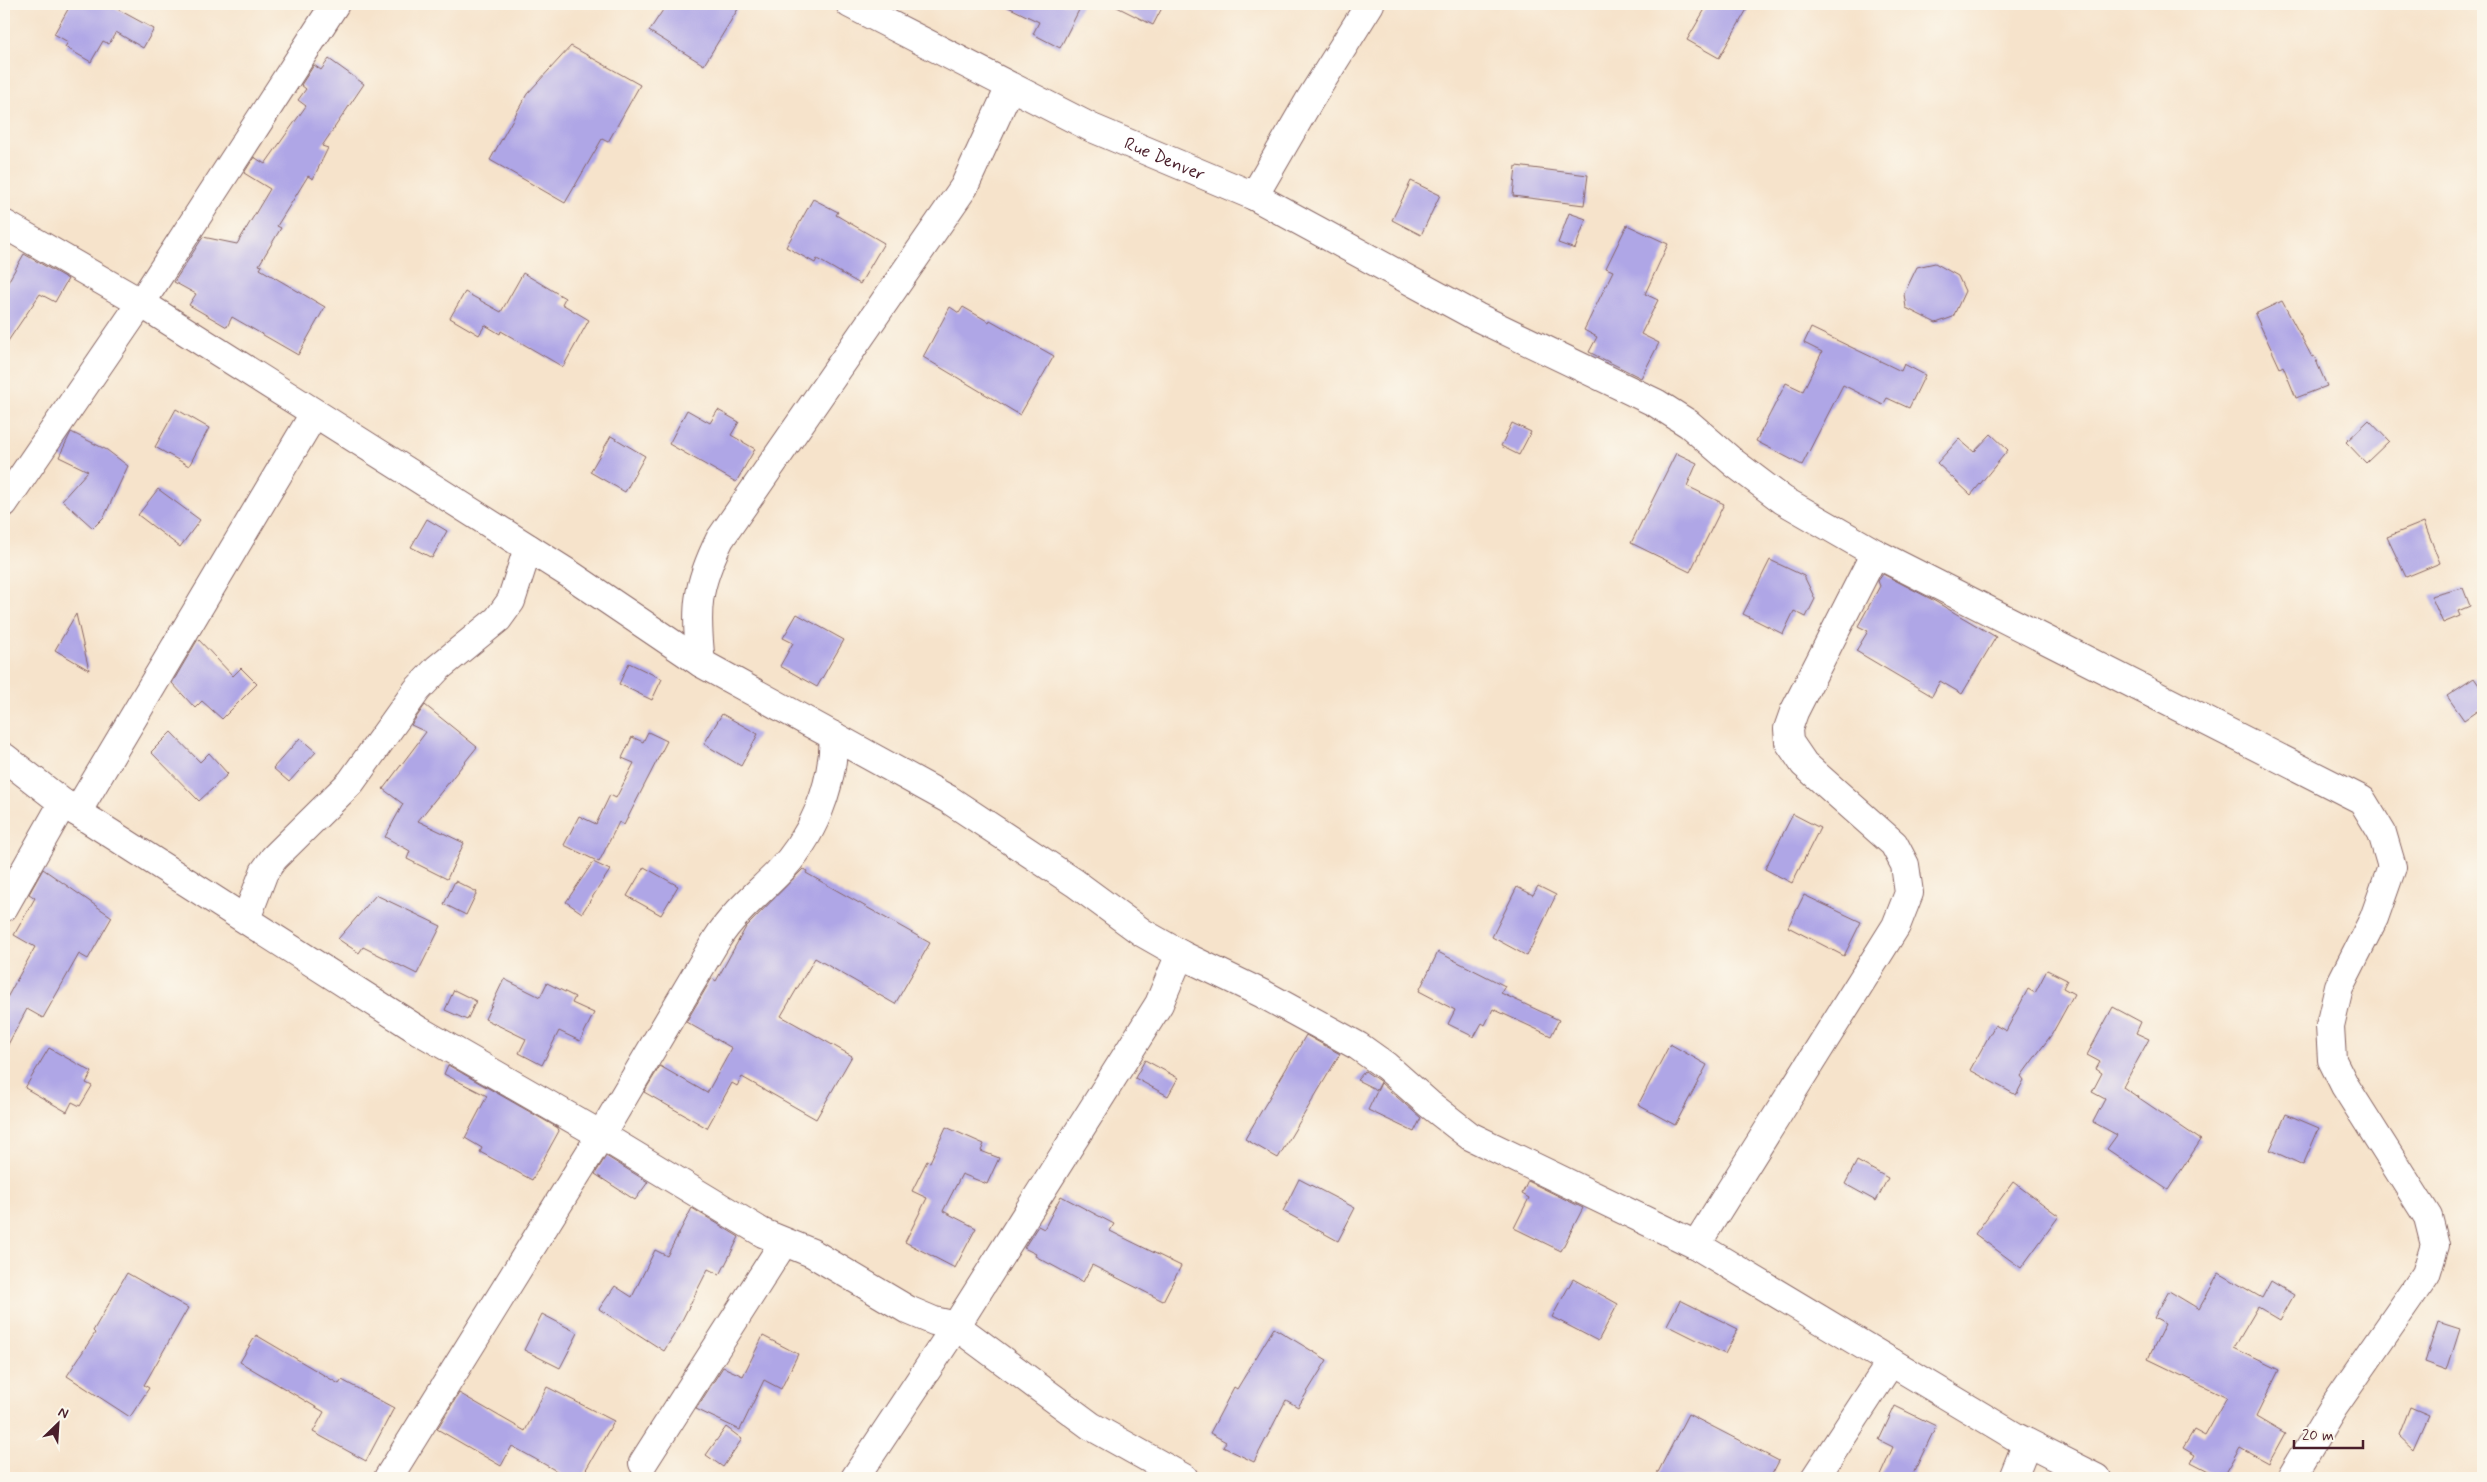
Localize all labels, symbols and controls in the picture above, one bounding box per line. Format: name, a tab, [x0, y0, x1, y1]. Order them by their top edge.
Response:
street label: Rue Denver	[1120, 132, 1209, 187]
north arrow	[32, 1400, 82, 1450]
text: N	[55, 1403, 71, 1423]
scale bar	[2294, 1417, 2363, 1449]
text: 20 m	[2302, 1426, 2334, 1446]

